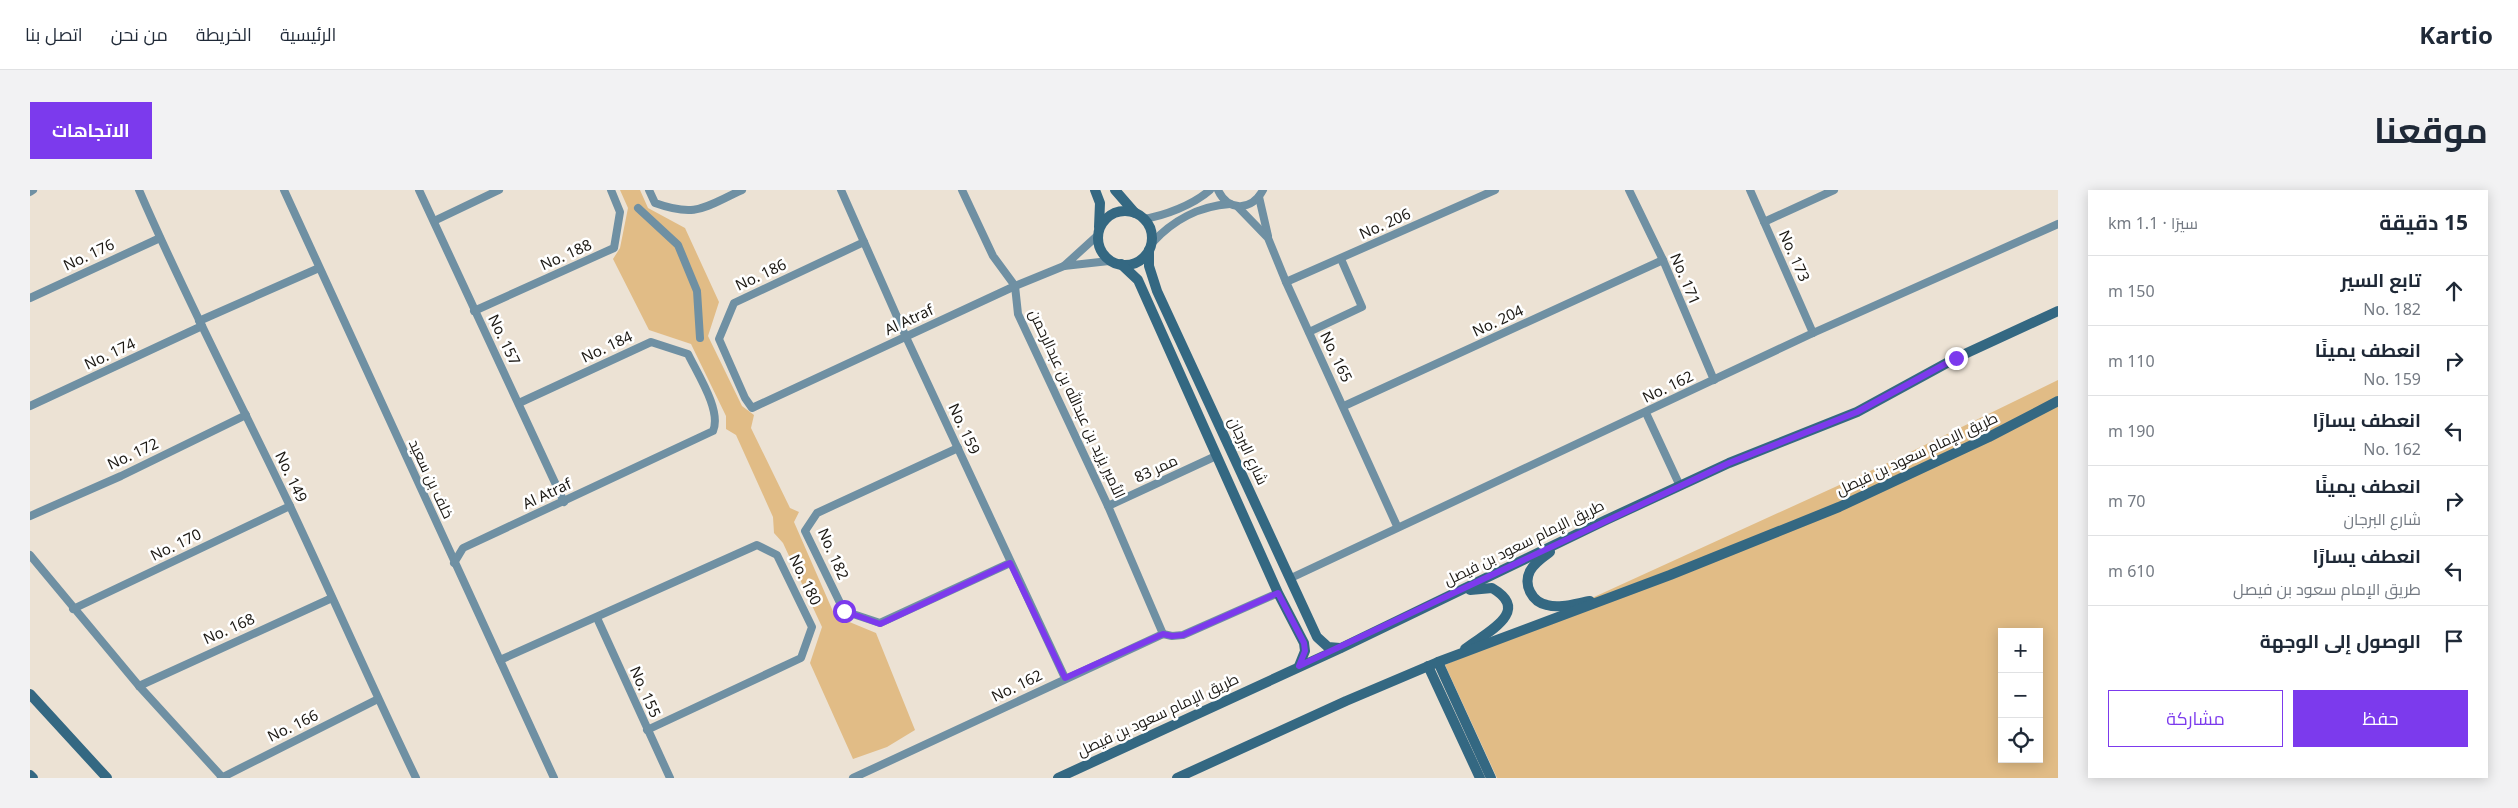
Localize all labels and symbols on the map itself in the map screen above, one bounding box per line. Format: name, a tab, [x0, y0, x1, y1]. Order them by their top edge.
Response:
street label: No. 206	[1356, 203, 1413, 243]
street label: No. 173	[1775, 227, 1815, 284]
street label: No. 176	[60, 234, 117, 275]
street label: No. 188	[537, 234, 594, 274]
street label: No. 171	[1666, 250, 1706, 307]
street label: No. 186	[732, 254, 789, 295]
street label: Al Atraf	[881, 299, 937, 339]
street label: No. 204	[1469, 299, 1527, 341]
street label: الأمير يزيد بن عبدالله بن عبدالرحمن	[1024, 306, 1131, 502]
street label: No. 157	[484, 311, 526, 368]
street label: No. 184	[578, 325, 636, 367]
street label: No. 165	[1316, 328, 1358, 385]
street label: No. 174	[81, 332, 139, 374]
route end	[1945, 347, 1968, 370]
street label: No. 162	[1639, 365, 1696, 407]
street label: No. 159	[944, 400, 985, 457]
street label: طريق الإمام سعود بن فيصل	[1833, 407, 2001, 500]
street label: شارع البرجان	[1223, 413, 1273, 489]
street label: No. 172	[104, 433, 161, 474]
street label: خلف بن سعيد	[404, 436, 459, 522]
street label: No. 149	[271, 448, 313, 505]
street label: ممر 83	[1131, 449, 1180, 487]
street label: Al Atraf	[519, 473, 575, 513]
street label: طريق الإمام سعود بن فيصل	[1440, 494, 1608, 591]
street label: No. 170	[147, 523, 204, 565]
street label: No. 182	[814, 525, 854, 582]
street label: No. 180	[785, 551, 827, 608]
route start	[833, 600, 856, 623]
street label: No. 168	[200, 608, 257, 648]
street label: No. 155	[626, 663, 666, 720]
street label: No. 162	[988, 664, 1045, 706]
street label: طريق الإمام سعود بن فيصل	[1074, 668, 1242, 761]
street label: No. 166	[264, 704, 321, 746]

